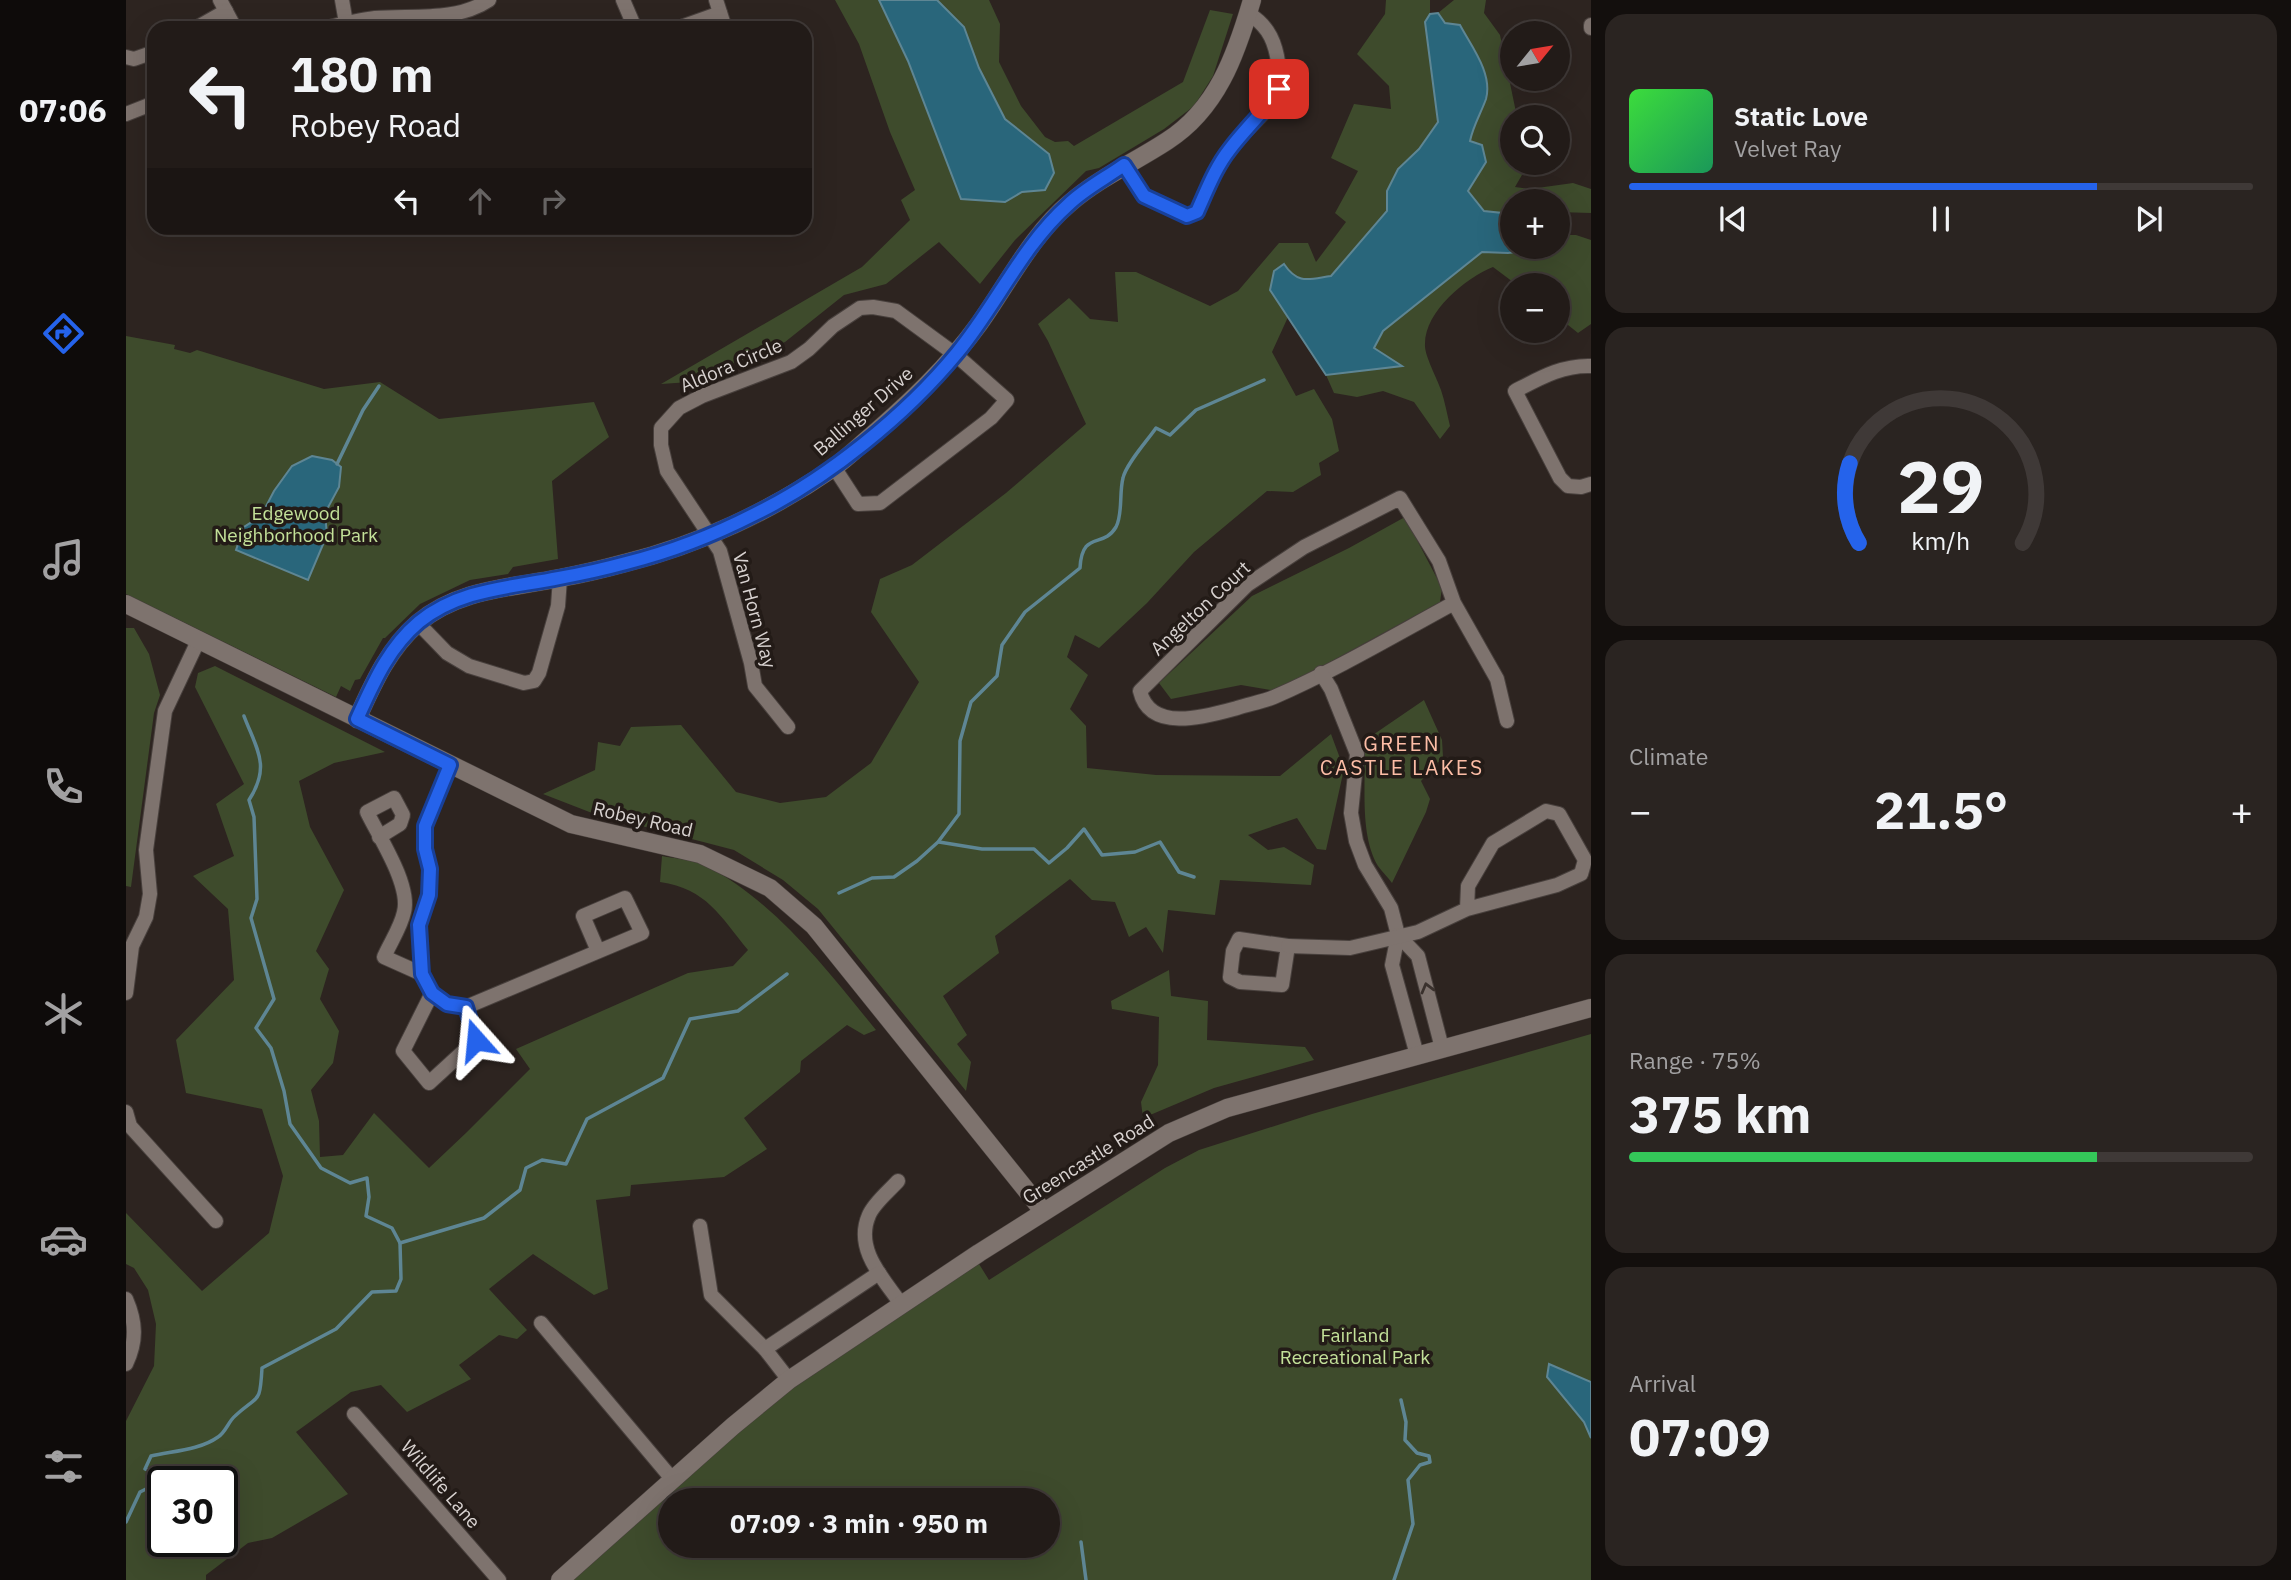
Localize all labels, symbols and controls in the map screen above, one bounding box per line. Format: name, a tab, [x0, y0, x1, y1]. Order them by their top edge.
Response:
north arrow	[1500, 21, 1570, 91]
map controls	[1500, 21, 1570, 343]
text: 180 m	[290, 42, 434, 105]
icon: left	[175, 49, 266, 140]
pin	[1249, 59, 1309, 119]
icon: arrive	[1260, 70, 1298, 108]
text: 07:06	[19, 89, 107, 131]
text: Static Love	[1734, 99, 1868, 133]
text: Robey Road	[290, 104, 461, 146]
button: search	[1500, 105, 1570, 175]
text: Velvet Ray	[1734, 133, 1841, 163]
icon: left	[388, 182, 426, 220]
icon: ahead	[461, 182, 499, 220]
icon: right	[534, 182, 572, 220]
button: +	[1500, 189, 1570, 259]
icon: previous	[1714, 200, 1752, 238]
icon: pause	[1922, 200, 1960, 238]
icon: next	[2130, 200, 2168, 238]
button: −	[1500, 273, 1570, 343]
icon: directions	[39, 309, 88, 358]
street label: Aldora Circle	[676, 333, 786, 397]
street label: Ballinger Drive	[808, 361, 918, 461]
text: 29	[1897, 438, 1985, 533]
park label: Edgewood Neighborhood Park	[214, 501, 378, 547]
text: km/h	[1912, 524, 1970, 557]
icon: music	[39, 535, 88, 584]
street label: Van Horn Way	[728, 549, 782, 671]
street label: Angelton Court	[1145, 556, 1255, 660]
district label: GREEN CASTLE LAKES	[1320, 729, 1484, 781]
text: Climate	[1629, 741, 1708, 771]
icon: phone	[39, 762, 88, 811]
text: 21.5°	[1874, 776, 2008, 843]
text: −	[1629, 786, 1652, 835]
text: +	[2230, 786, 2253, 835]
street label: Robey Road	[591, 796, 695, 842]
one-way arrow	[1421, 982, 1435, 994]
icon: climate	[39, 989, 88, 1038]
position arrow	[439, 1003, 513, 1077]
text: Range · 75%	[1629, 1045, 1761, 1075]
text: 375 km	[1629, 1080, 1811, 1147]
street label: Greencastle Road	[1018, 1109, 1158, 1209]
icon: car	[39, 1215, 88, 1264]
park label: Fairland Recreational Park	[1280, 1323, 1430, 1369]
text: Arrival	[1629, 1368, 1696, 1398]
text: 07:09	[1629, 1403, 1771, 1470]
street label: Wildlife Lane	[396, 1435, 486, 1533]
icon: filters	[39, 1442, 88, 1491]
speed limit sign: 30	[147, 1466, 238, 1557]
text: 07:09 · 3 min · 950 m	[730, 1506, 988, 1540]

